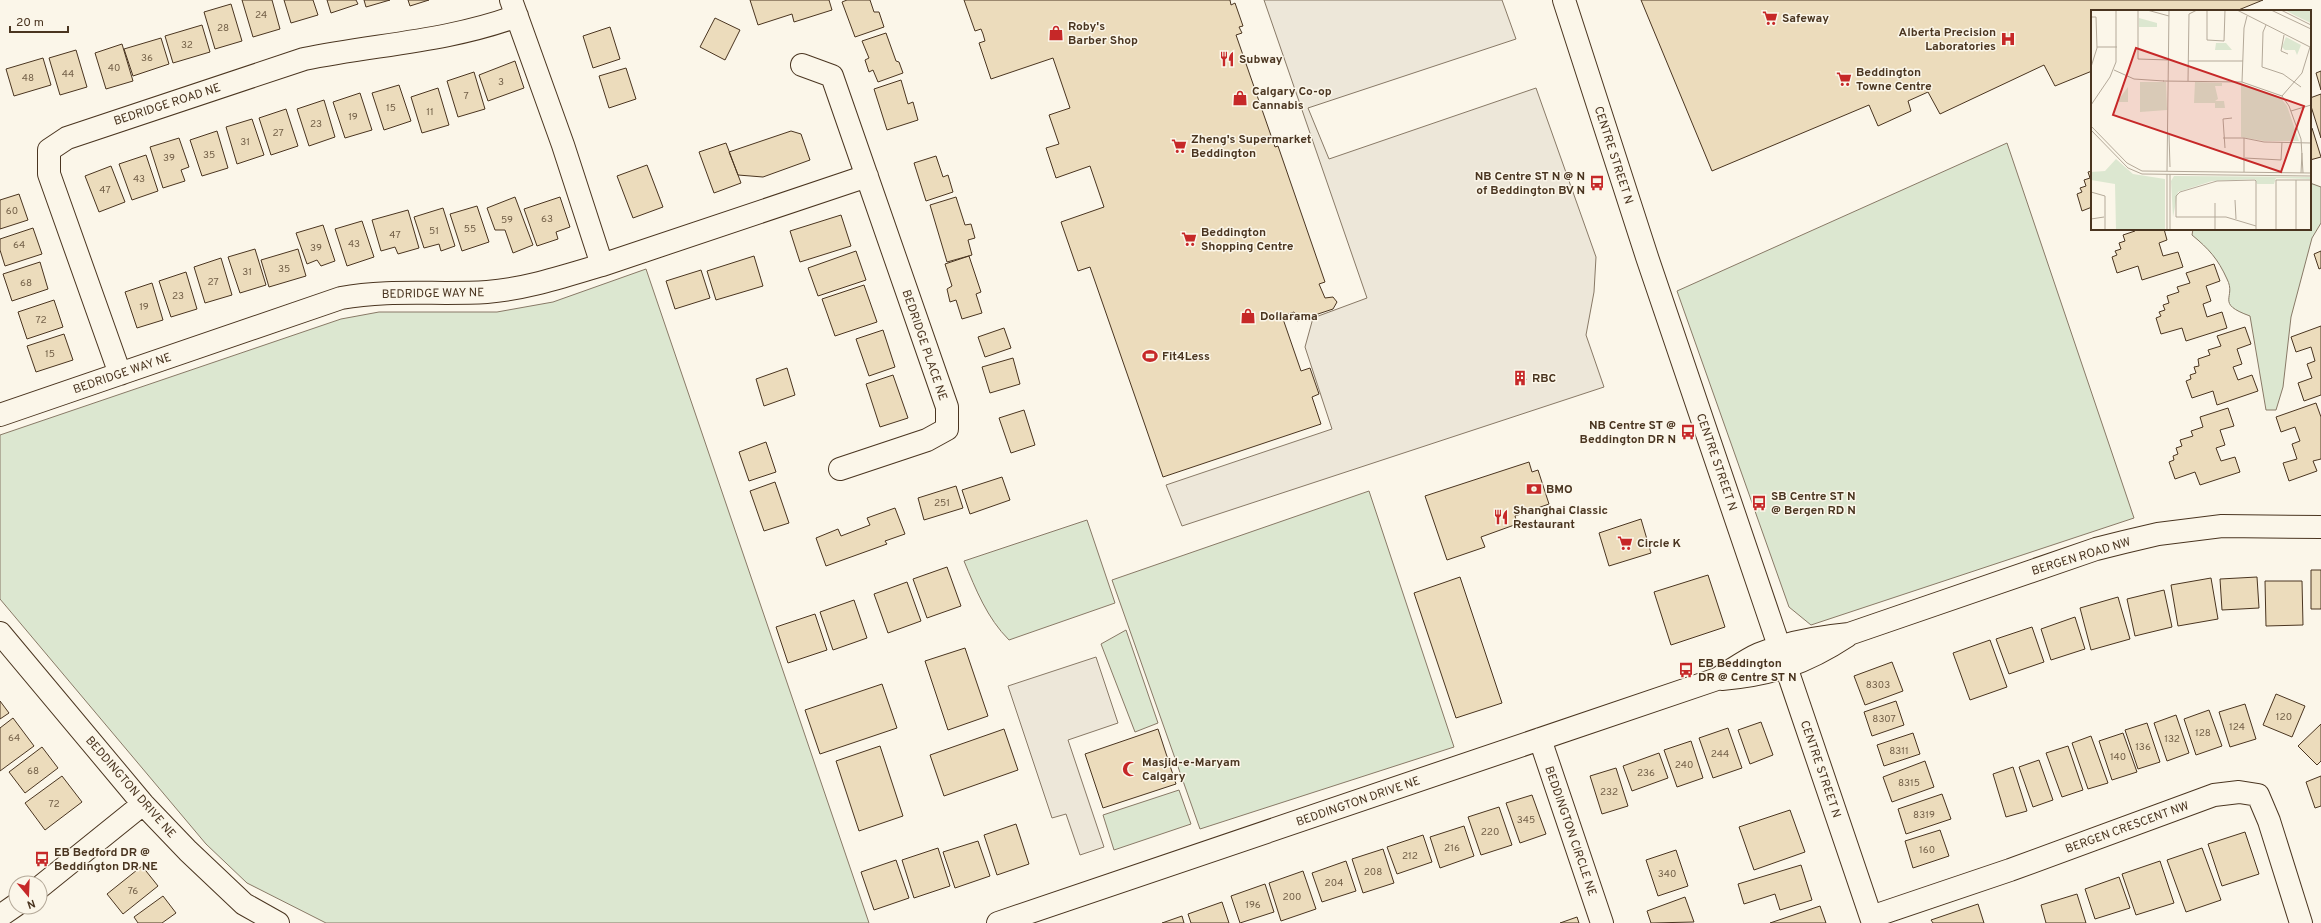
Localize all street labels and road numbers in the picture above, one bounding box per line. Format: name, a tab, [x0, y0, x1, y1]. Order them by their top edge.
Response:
street label: BEDRIDGE ROAD NE	[112, 80, 223, 130]
street label: CENTRE STREET N	[1590, 104, 1636, 206]
street label: BEDRIDGE WAY NE	[381, 285, 485, 303]
street label: BEDRIDGE PLACE NE	[898, 288, 951, 403]
street label: BEDRIDGE WAY NE	[71, 350, 174, 398]
street label: CENTRE STREET N	[1692, 411, 1740, 513]
street label: BERGEN ROAD NW	[2030, 534, 2133, 580]
street label: CENTRE STREET N	[1796, 718, 1844, 820]
street label: BEDDINGTON DRIVE NE	[81, 733, 179, 842]
street label: BEDDINGTON CIRCLE NE	[1540, 764, 1600, 898]
street label: BEDDINGTON DRIVE NE	[1294, 773, 1423, 831]
street label: BERGEN CRESCENT NW	[2063, 798, 2191, 858]

